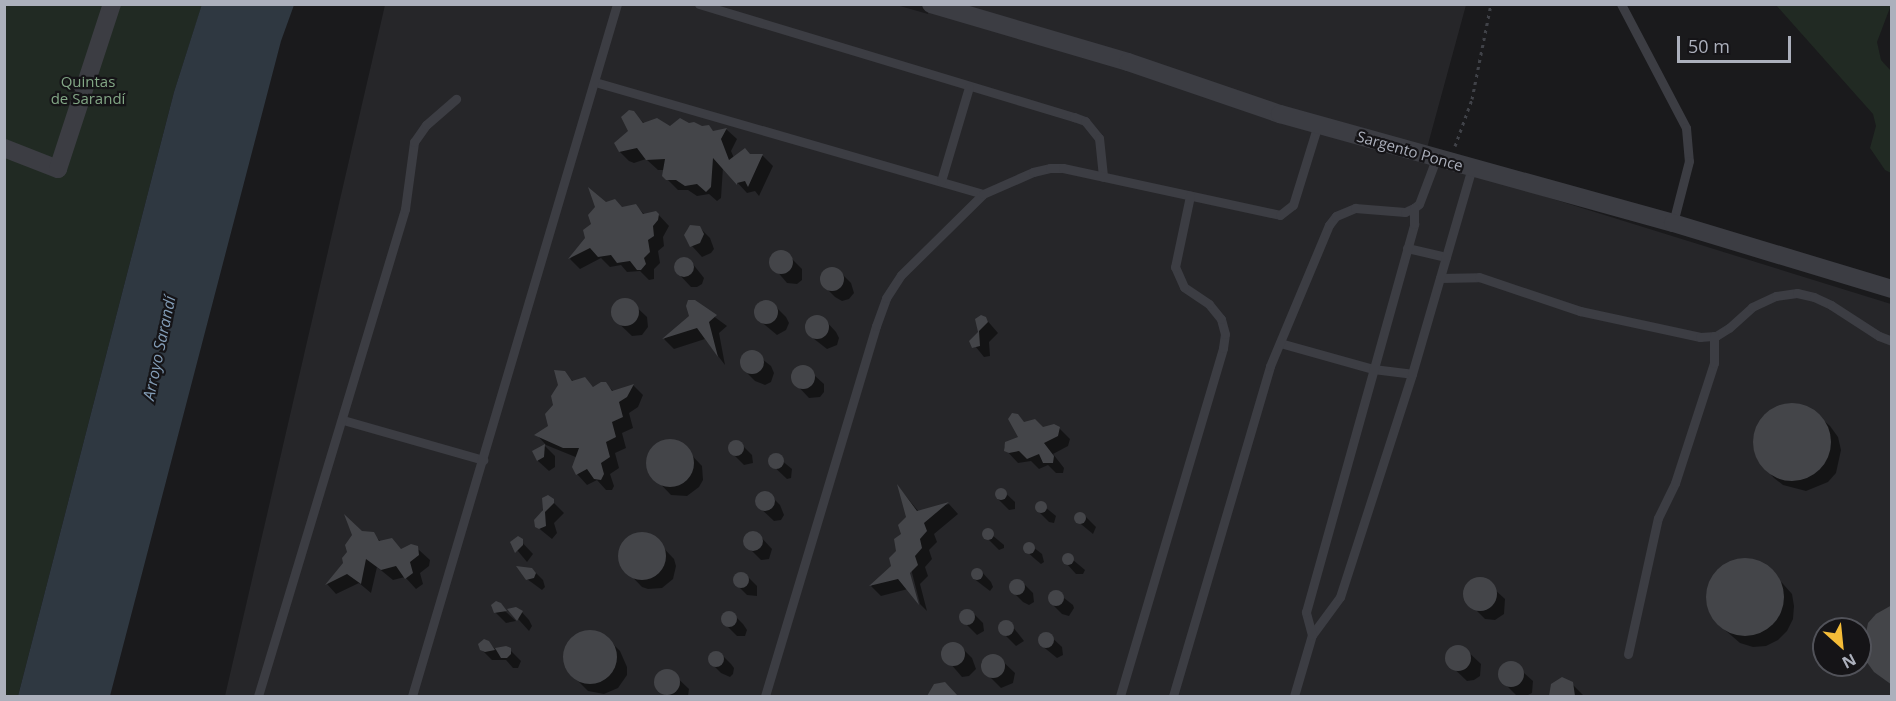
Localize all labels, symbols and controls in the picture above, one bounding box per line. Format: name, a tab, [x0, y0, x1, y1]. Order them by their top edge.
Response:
scale bar	[1680, 24, 1794, 62]
text: 50 m	[1688, 34, 1730, 58]
park label: Quintas de Sarandí	[51, 72, 125, 107]
street label: Sargento Ponce	[1355, 127, 1465, 175]
water label: Arroyo Sarandí	[139, 294, 179, 402]
north arrow	[1812, 617, 1872, 677]
text: N	[1838, 648, 1860, 674]

